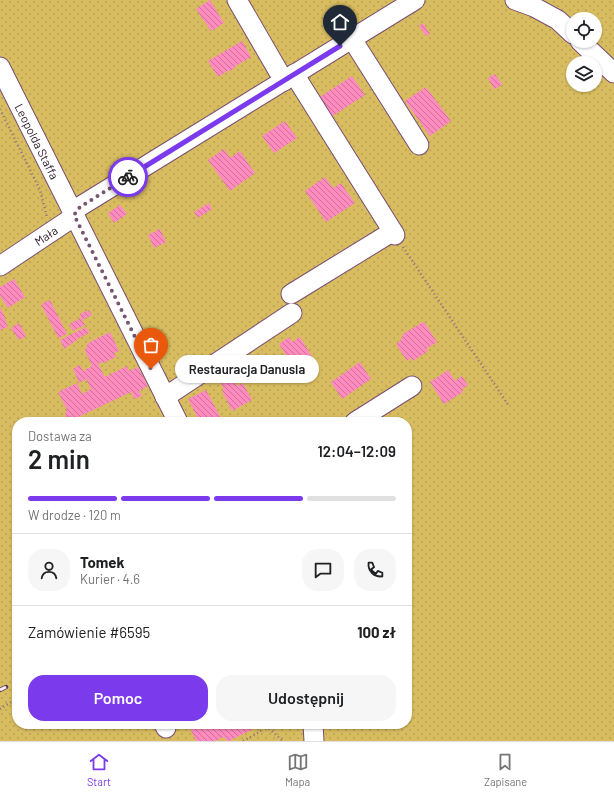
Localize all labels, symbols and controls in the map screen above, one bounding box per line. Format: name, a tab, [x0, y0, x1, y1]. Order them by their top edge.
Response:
pin	[323, 5, 357, 46]
icon: home	[329, 11, 351, 33]
map controls	[566, 12, 602, 92]
button: locate	[566, 12, 602, 48]
button: layers	[566, 56, 602, 92]
street label: Leopolda Staffa	[12, 101, 62, 181]
courier	[108, 157, 148, 197]
icon: bike	[117, 166, 139, 188]
street label: Mała	[31, 223, 60, 248]
pin	[134, 328, 168, 369]
icon: bag	[140, 334, 162, 356]
callout: Restauracja Danusia	[175, 355, 319, 383]
text: Restauracja Danusia	[189, 361, 305, 377]
text: Dostawa za	[28, 428, 92, 444]
text: 12:04–12:09	[318, 442, 396, 460]
text: 2 min	[28, 443, 90, 474]
text: W drodze · 120 m	[28, 507, 121, 523]
button: person	[28, 549, 70, 591]
button: chat	[302, 549, 344, 591]
button: phone	[354, 549, 396, 591]
text: Tomek	[80, 553, 125, 571]
text: Kurier · 4.6	[80, 571, 140, 587]
text: Zamówienie #6595	[28, 623, 150, 641]
text: 100 zł	[357, 623, 396, 641]
button: Pomoc	[28, 675, 208, 721]
button: Udostępnij	[216, 675, 396, 721]
tab: Start	[87, 751, 111, 788]
tab: Mapa	[285, 751, 310, 788]
tab: Zapisane	[484, 751, 527, 788]

